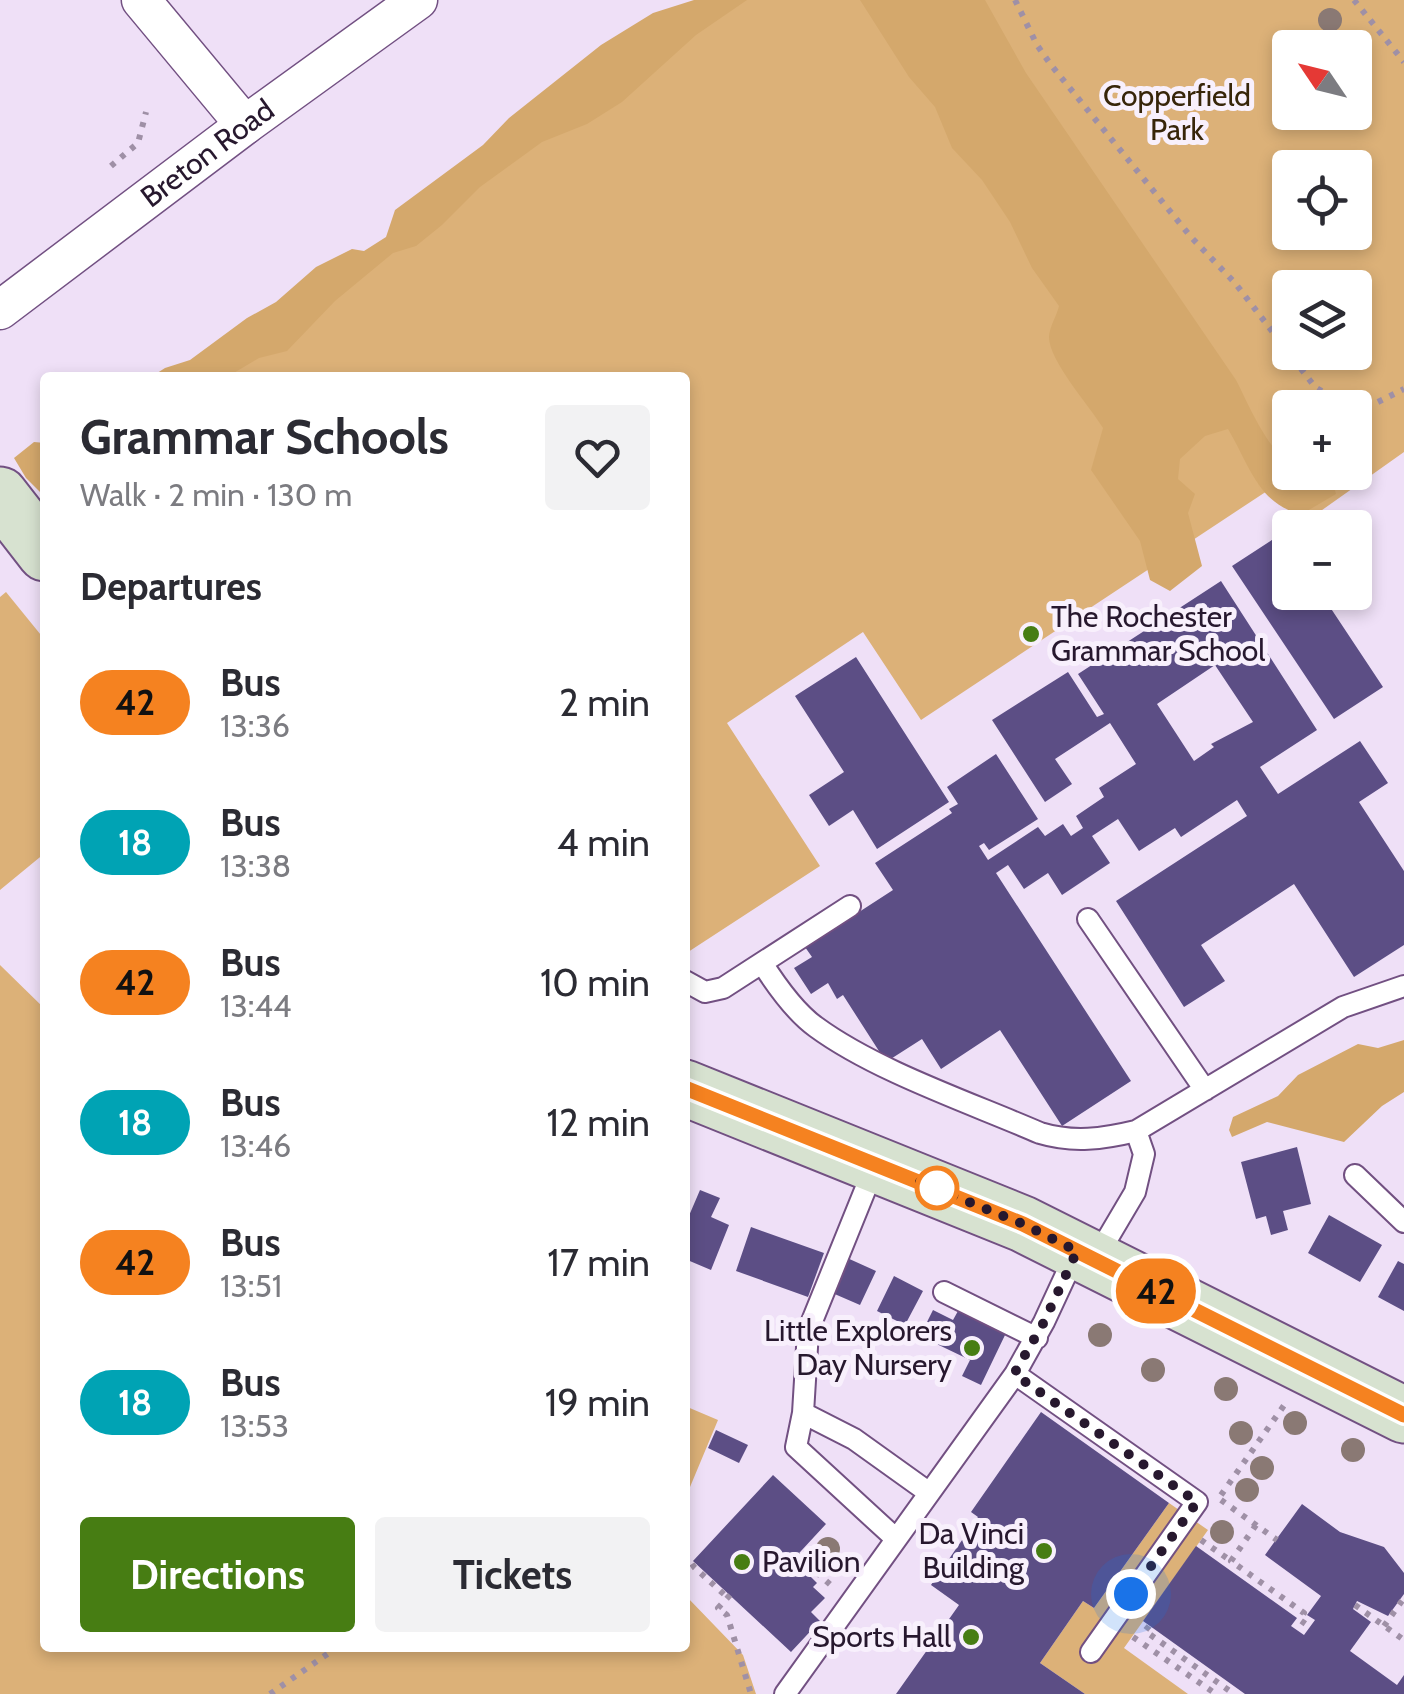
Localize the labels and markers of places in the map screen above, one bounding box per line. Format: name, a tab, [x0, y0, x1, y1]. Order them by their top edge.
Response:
place label: The Rochester Grammar School	[1051, 598, 1265, 669]
marker: The Rochester Grammar School	[1020, 623, 1042, 645]
unlabelled marker	[916, 1167, 958, 1209]
place label: Little Explorers Day Nursery	[764, 1312, 952, 1383]
marker: Little Explorers Day Nursery	[961, 1337, 983, 1359]
place label: Da Vinci Building	[919, 1515, 1025, 1586]
marker: Da Vinci Building	[1033, 1540, 1055, 1562]
place label: Pavilion	[762, 1543, 860, 1580]
marker: Pavilion	[731, 1551, 753, 1573]
place label: Sports Hall	[812, 1618, 951, 1655]
marker: Sports Hall	[960, 1626, 982, 1648]

